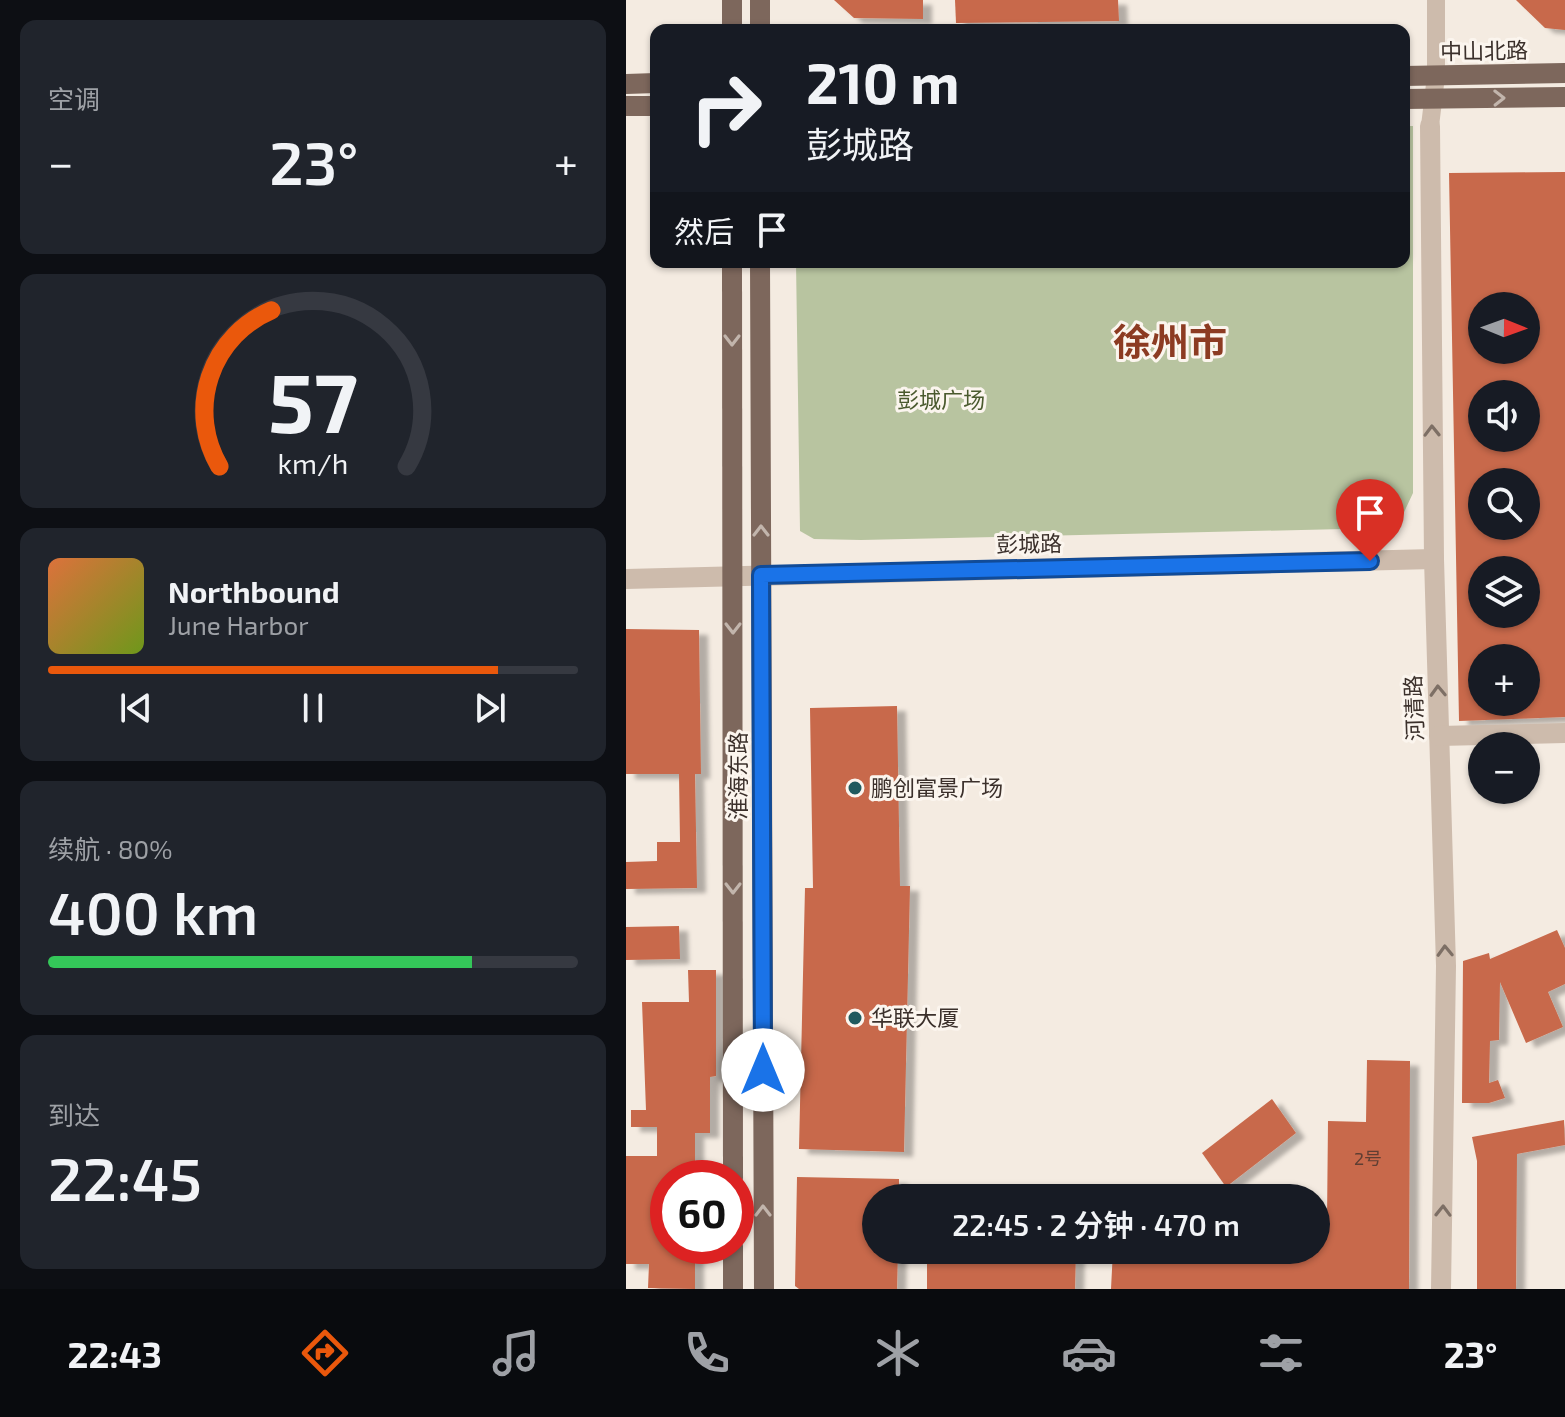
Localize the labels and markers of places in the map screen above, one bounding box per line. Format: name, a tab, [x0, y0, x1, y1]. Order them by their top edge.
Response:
pin	[1336, 479, 1404, 561]
place label: 鹏创富景广场	[871, 774, 1003, 800]
marker: 鹏创富景广场	[846, 779, 864, 797]
place label: 华联大厦	[871, 1004, 959, 1030]
marker: 华联大厦	[846, 1009, 864, 1027]

